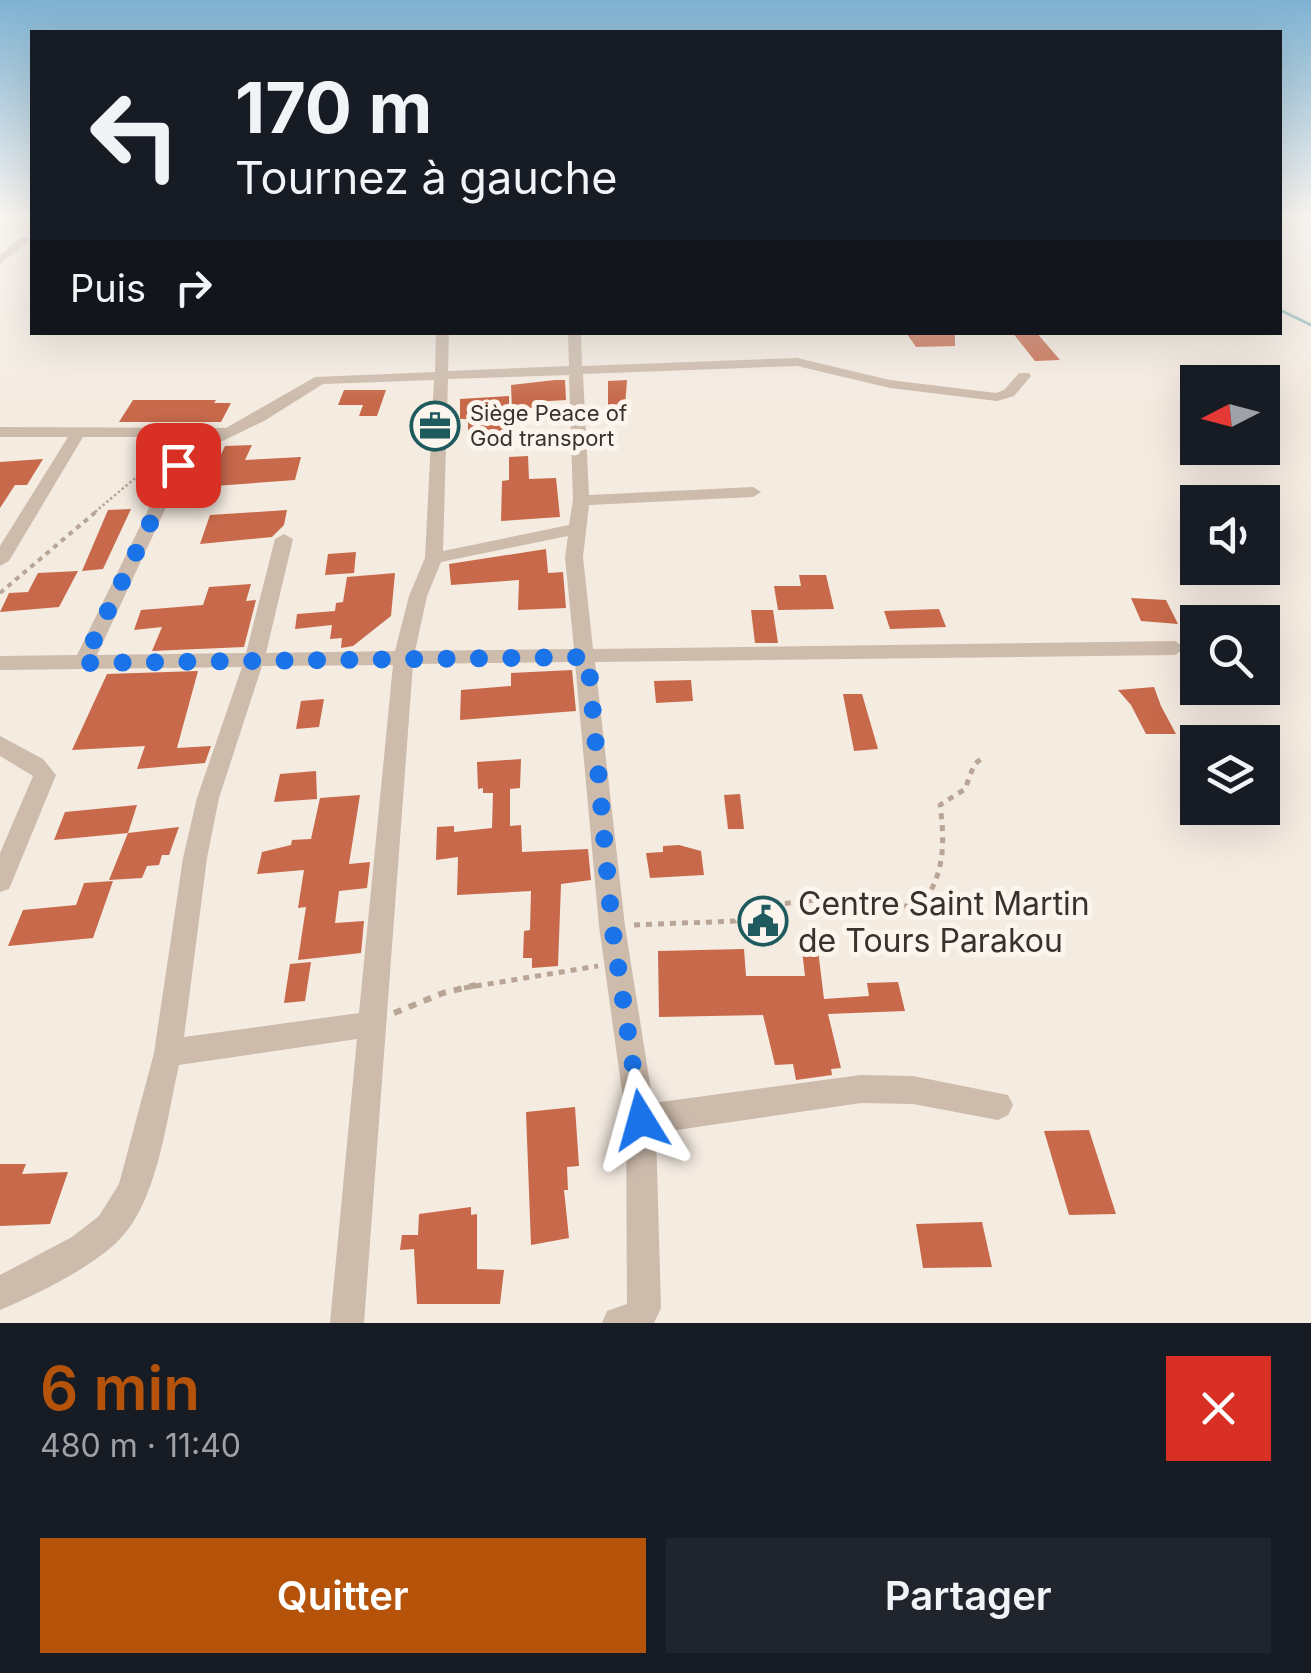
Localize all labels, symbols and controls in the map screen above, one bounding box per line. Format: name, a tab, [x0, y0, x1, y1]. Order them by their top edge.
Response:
text: 170 m	[235, 65, 432, 150]
icon: left	[70, 70, 200, 200]
text: Tournez à gauche	[235, 150, 617, 205]
icon: right	[166, 260, 221, 315]
text: Puis	[70, 265, 146, 311]
north arrow	[1180, 365, 1280, 465]
map controls	[1180, 365, 1280, 825]
office icon: Siège Peace of God transport	[409, 400, 461, 452]
place label: Siège Peace of God transport	[470, 400, 627, 451]
pin	[136, 423, 221, 508]
icon: arrive	[151, 438, 206, 493]
button: sound	[1180, 485, 1280, 585]
button: search	[1180, 605, 1280, 705]
button: layers	[1180, 725, 1280, 825]
place label: Centre Saint Martin de Tours Parakou	[798, 884, 1090, 960]
public building icon: Centre Saint Martin de Tours Parakou	[737, 895, 789, 947]
position arrow	[589, 1068, 693, 1172]
text: 6 min	[40, 1352, 200, 1424]
button: close	[1166, 1356, 1271, 1461]
text: 480 m · 11:40	[40, 1426, 241, 1465]
button: Quitter	[40, 1538, 646, 1653]
button: Partager	[666, 1538, 1271, 1653]

